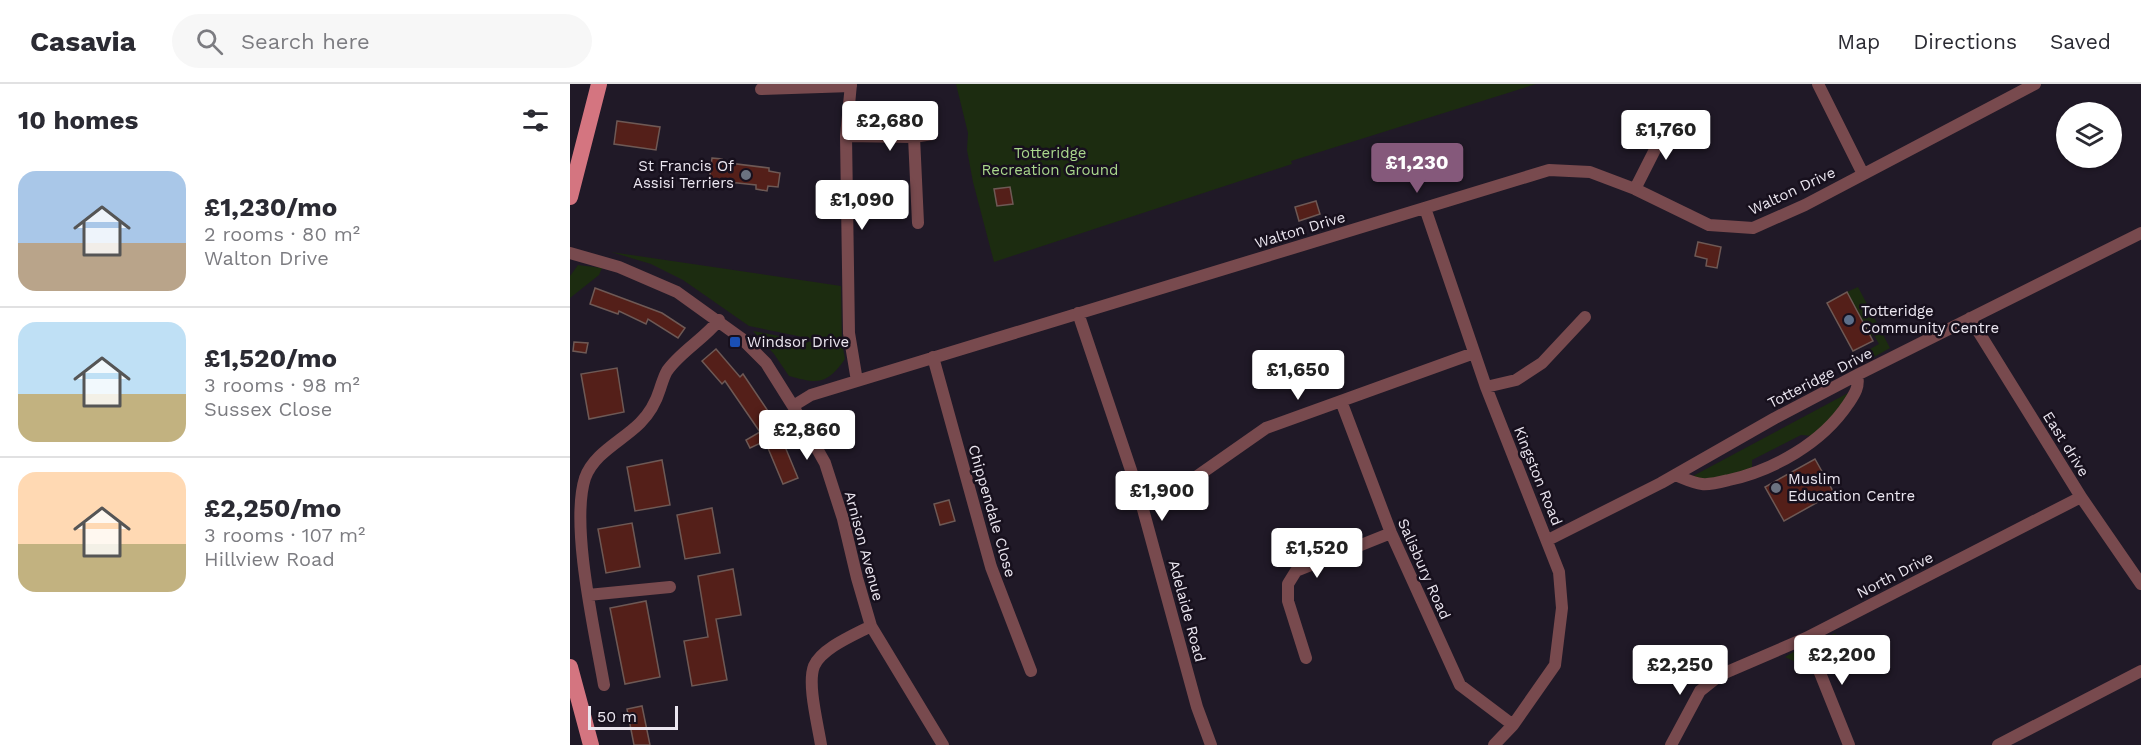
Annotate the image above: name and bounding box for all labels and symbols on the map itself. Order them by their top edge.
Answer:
pin: £2,680 [841,101,939,152]
pin: £1,760 [1617,110,1715,161]
pin: £1,230 [1368,143,1466,194]
park label: Totteridge Recreation Ground [982,144,1118,179]
place label: St Francis Of Assisi Terriers [633,157,734,192]
street label: Walton Drive [1746,163,1838,219]
marker: St Francis Of Assisi Terriers [739,168,753,182]
pin: £1,090 [813,180,911,231]
street label: Walton Drive [1253,208,1347,252]
place label: Totteridge Community Centre [1861,302,1999,337]
marker: Totteridge Community Centre [1842,313,1856,327]
place label: Windsor Drive [747,333,849,351]
marker: Windsor Drive [728,335,742,349]
street label: Totteridge Drive [1765,344,1875,412]
pin: £1,650 [1249,350,1347,401]
street label: East drive [2039,408,2093,480]
pin: £2,860 [758,410,856,461]
street label: Kingston Road [1510,424,1566,528]
street label: Chippendale Close [964,443,1020,579]
place label: Muslim Education Centre [1788,470,1915,505]
pin: £1,900 [1113,471,1211,522]
marker: Muslim Education Centre [1769,481,1783,495]
street label: Arnison Avenue [841,489,887,603]
street label: Salisbury Road [1394,516,1454,622]
pin: £1,520 [1268,528,1366,579]
street label: North Drive [1854,548,1936,602]
street label: Adelaide Road [1165,558,1209,664]
pin: £2,200 [1793,635,1891,686]
pin: £2,250 [1631,645,1729,696]
scale bar [588,703,678,730]

